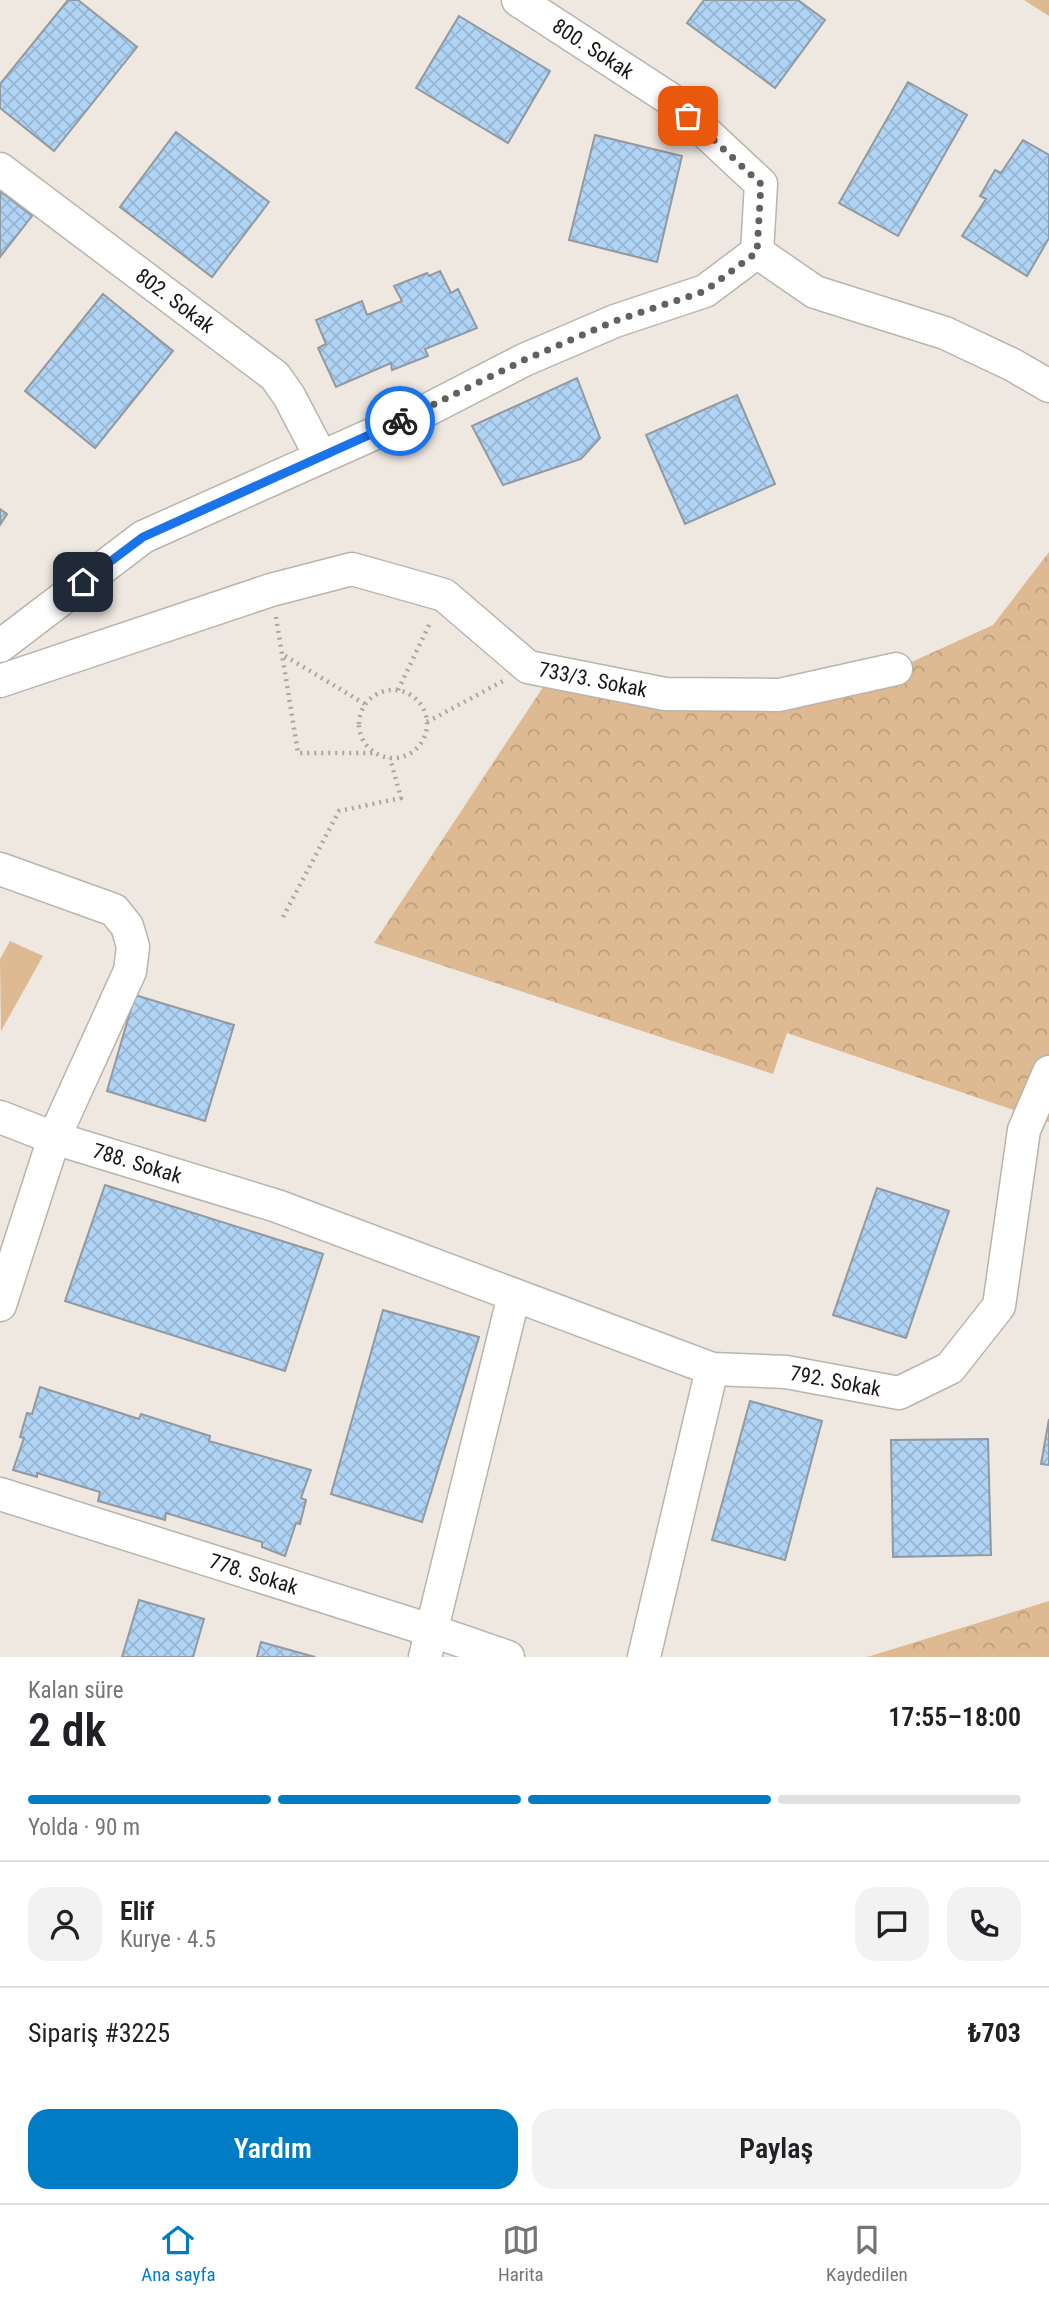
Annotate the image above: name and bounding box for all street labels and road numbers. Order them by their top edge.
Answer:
street label: 800. Sokak [548,14,639,84]
street label: 802. Sokak [131,263,219,338]
street label: 733/3. Sokak [537,657,650,702]
street label: 788. Sokak [90,1139,185,1188]
street label: 792. Sokak [788,1361,883,1401]
street label: 778. Sokak [206,1549,302,1600]

